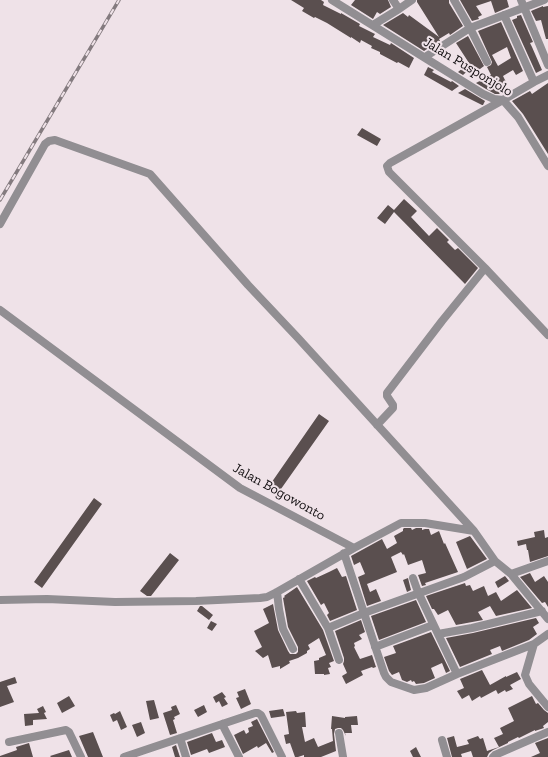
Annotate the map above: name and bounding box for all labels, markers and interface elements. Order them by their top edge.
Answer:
street label: Jalan Pusponjolo [420,34,516,100]
street label: Jalan Bogowonto [230,460,328,524]

